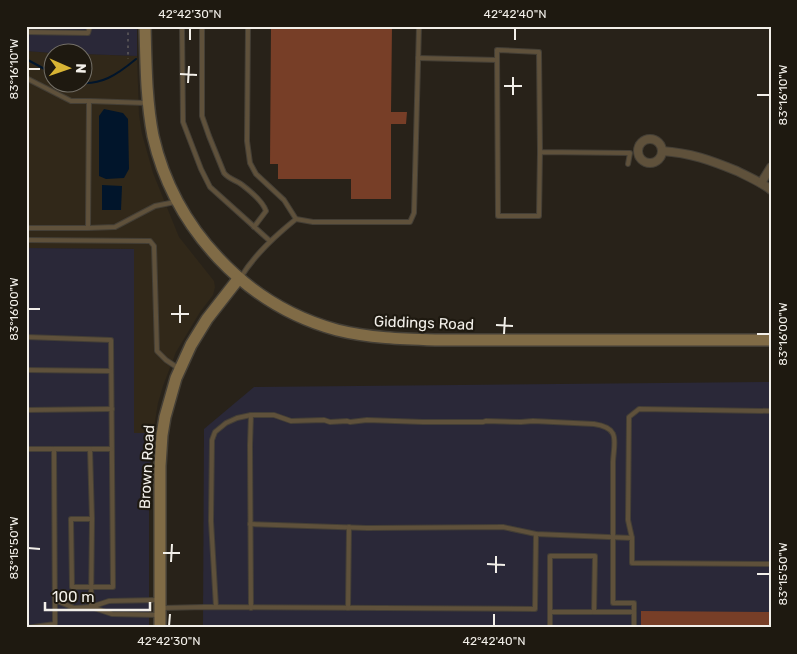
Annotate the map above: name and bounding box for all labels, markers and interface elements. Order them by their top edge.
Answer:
text: 42°42'30"N [158,7,222,21]
text: 42°42'40"N [483,7,547,21]
text: 83°16'10"W [7,38,21,99]
north arrow [42,42,92,92]
text: N [72,63,89,74]
text: 83°16'10"W [776,64,790,125]
text: 83°16'00"W [7,277,21,341]
text: 83°16'00"W [776,302,790,366]
street label: Giddings Road [374,312,474,334]
street label: Brown Road [136,424,158,510]
text: 83°15'50"W [7,516,21,580]
text: 83°15'50"W [776,542,790,606]
scale bar [45,579,150,611]
text: 100 m [52,588,94,606]
text: 42°42'30"N [137,634,201,648]
text: 42°42'40"N [462,634,526,648]

